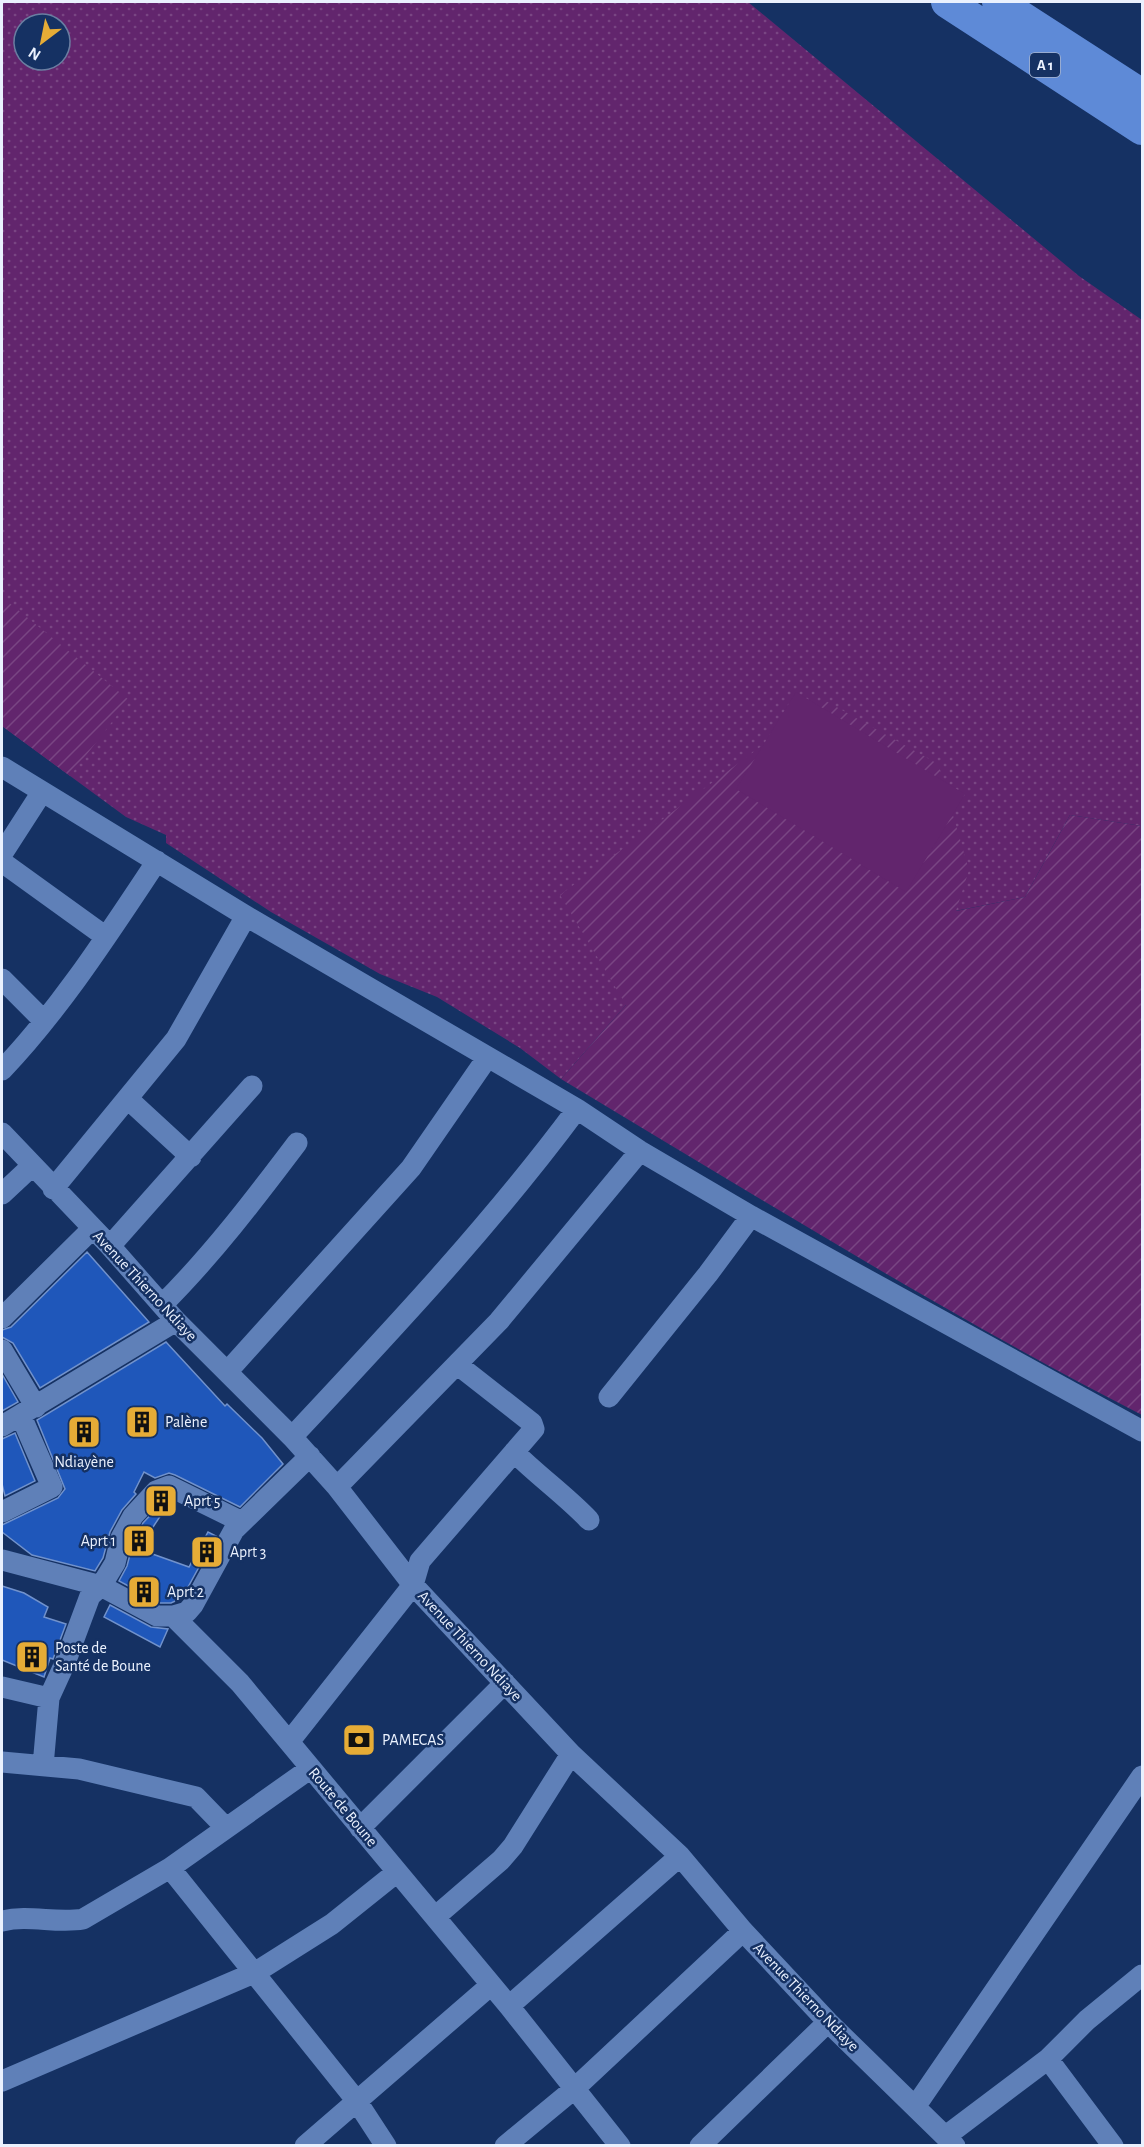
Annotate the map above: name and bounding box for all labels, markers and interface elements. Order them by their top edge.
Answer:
north arrow [12,12,72,72]
text: N [26,44,44,64]
road number: A 1 [1030,53,1060,77]
street label: Avenue Thierno Ndiaye [89,1228,200,1345]
building icon: Palène [124,1404,160,1440]
building icon: Ndiayène [66,1414,102,1450]
place label: Palène [165,1414,207,1430]
place label: Ndiayène [54,1454,114,1471]
building icon: Aprt 5 [143,1483,179,1519]
place label: Aprt 5 [184,1493,221,1509]
building icon: Aprt 1 [121,1523,157,1559]
place label: Aprt 1 [81,1533,116,1549]
building icon: Aprt 3 [189,1534,225,1570]
place label: Aprt 3 [230,1544,266,1560]
building icon: Aprt 2 [126,1574,162,1610]
place label: Aprt 2 [167,1584,204,1600]
street label: Avenue Thierno Ndiaye [414,1588,525,1705]
building icon: Poste de Santé de Boune [14,1639,50,1675]
place label: Poste de Santé de Boune [55,1640,151,1674]
bank icon: PAMECAS [341,1722,377,1758]
place label: PAMECAS [382,1732,444,1748]
street label: Route de Boune [306,1765,380,1849]
street label: Avenue Thierno Ndiaye [749,1940,862,2055]

